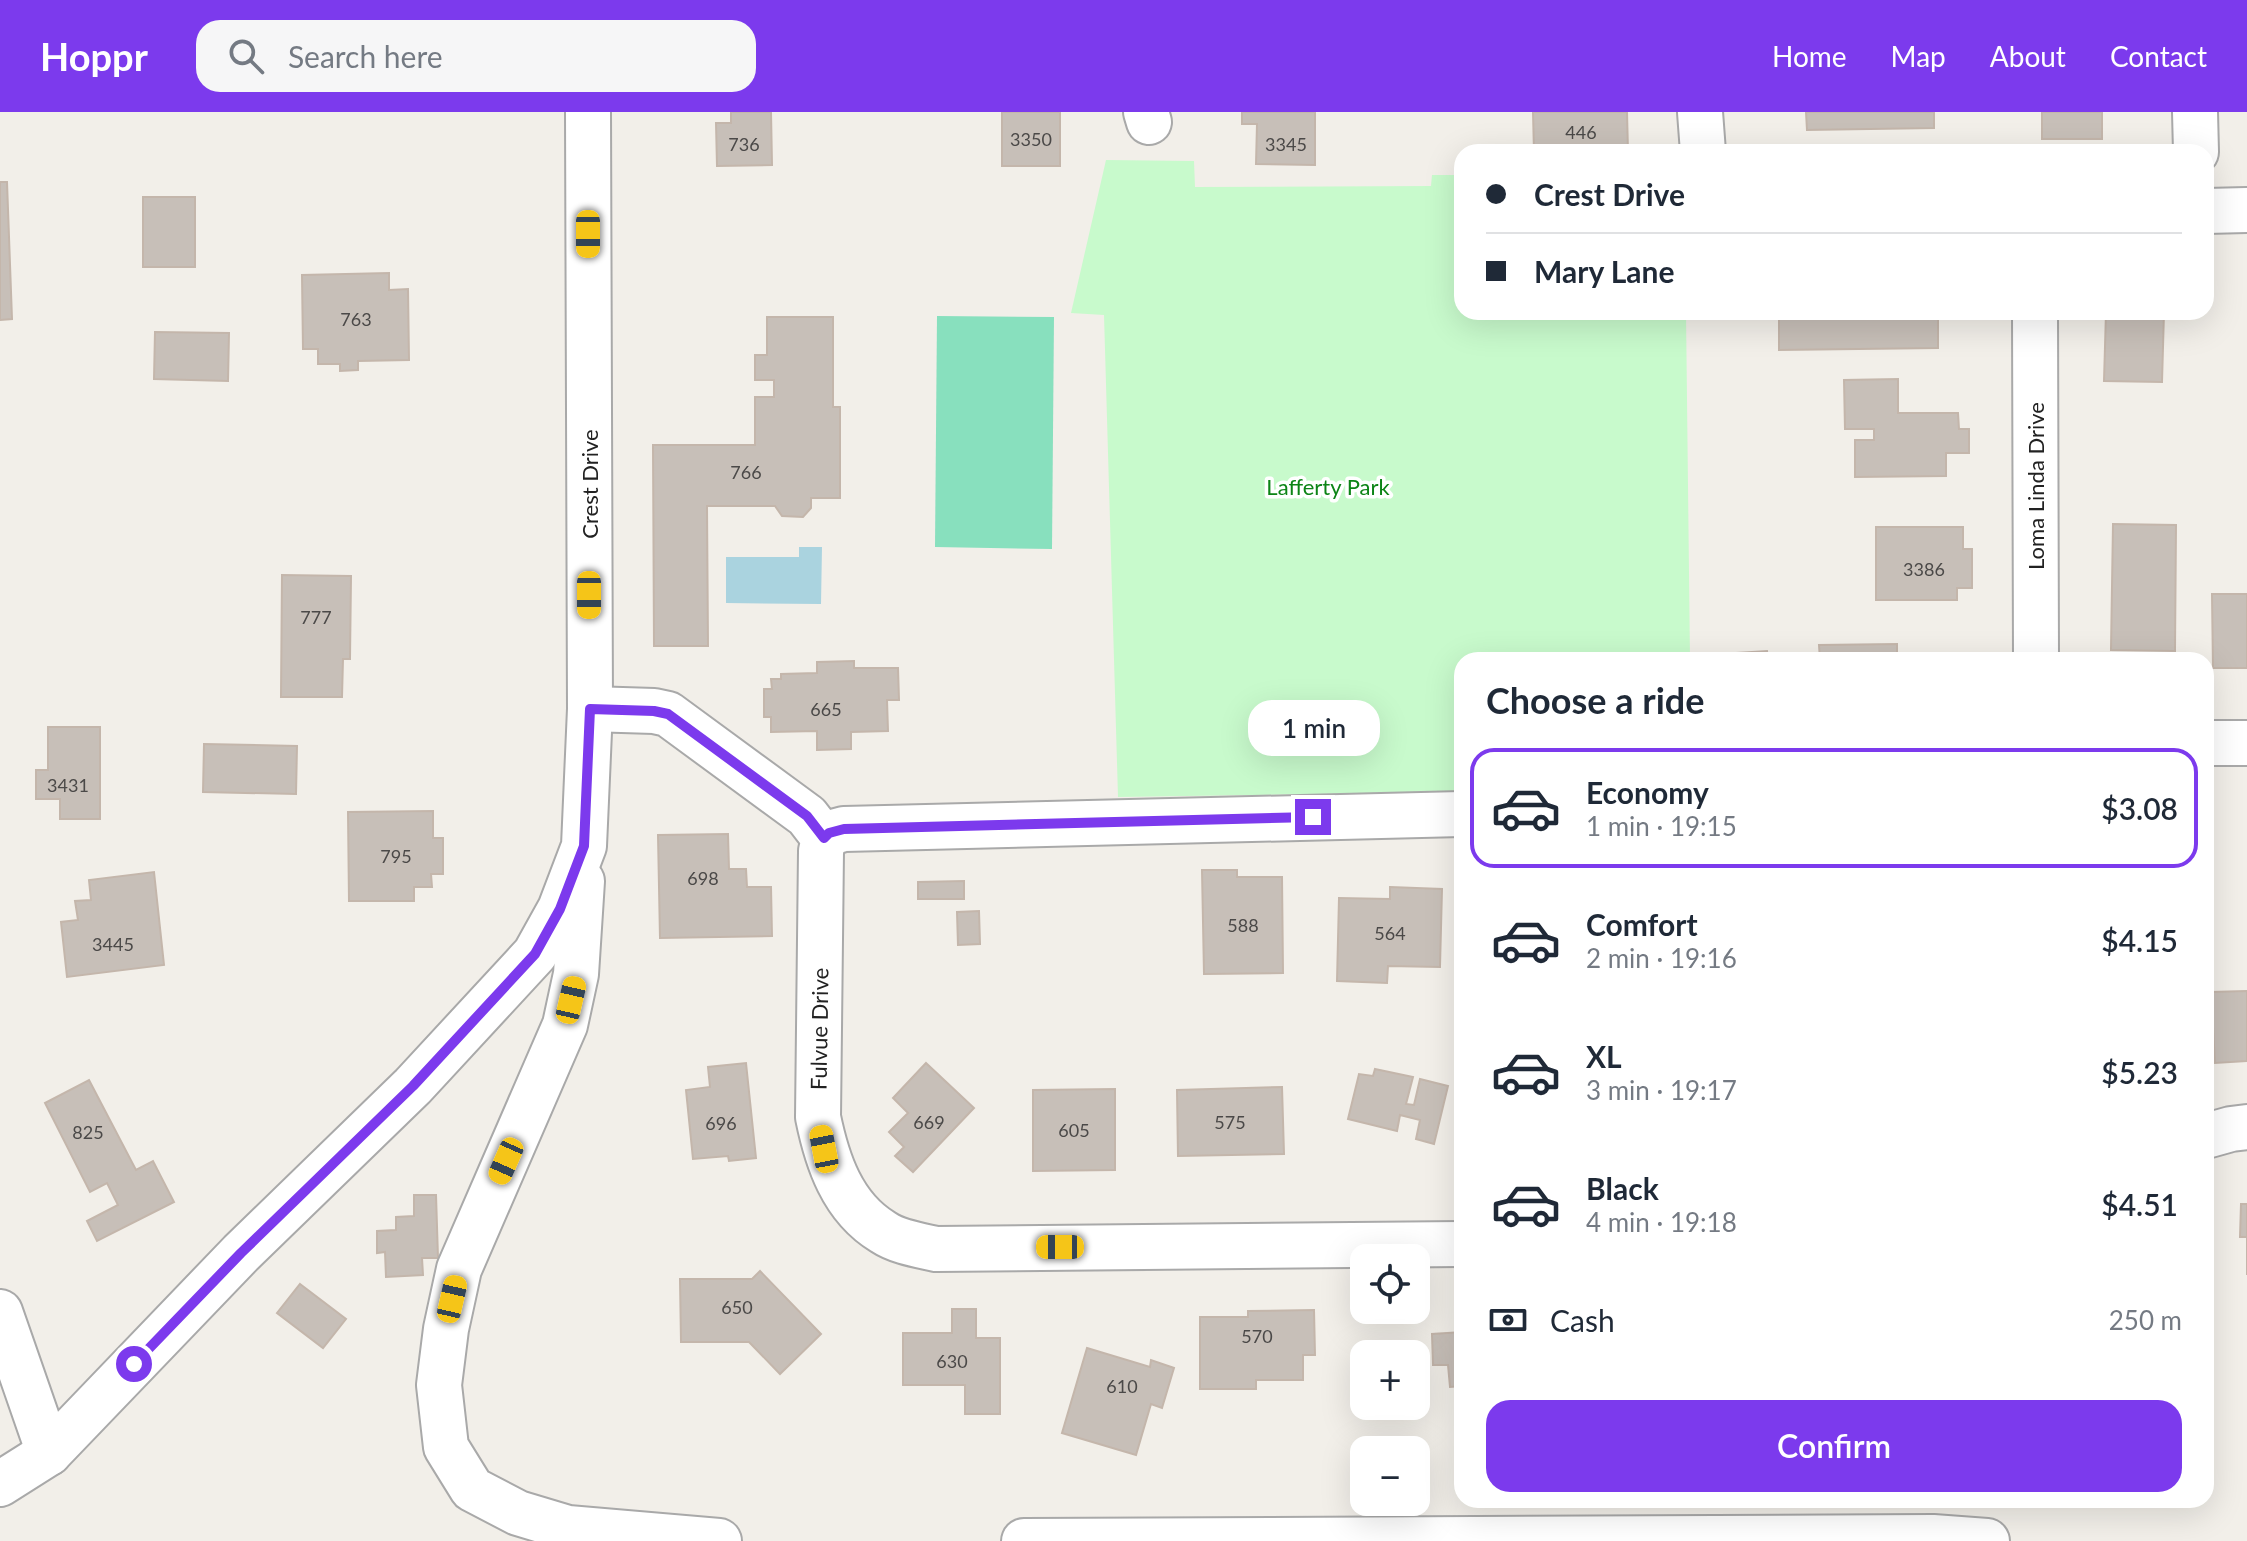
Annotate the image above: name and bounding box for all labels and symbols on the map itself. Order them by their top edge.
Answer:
house number: 446 [1565,121,1597,143]
house number: 3350 [1010,128,1052,150]
house number: 736 [728,133,760,155]
house number: 3345 [1265,133,1307,155]
car [576,210,600,258]
house number: 763 [340,308,372,330]
street label: Loma Linda Drive [2022,402,2049,570]
street label: Crest Drive [576,429,603,539]
house number: 766 [730,461,762,483]
park label: Lafferty Park [1266,473,1390,500]
house number: 3386 [1903,558,1945,580]
car [577,571,601,619]
house number: 777 [300,606,332,628]
house number: 665 [810,698,842,720]
callout: 1 min [1247,701,1379,757]
house number: 3431 [47,774,89,796]
route end [1295,799,1331,835]
house number: 795 [380,845,412,867]
house number: 698 [687,867,719,889]
house number: 588 [1227,914,1259,936]
house number: 564 [1374,922,1406,944]
house number: 3445 [92,933,134,955]
street label: Fulvue Drive [804,968,834,1090]
car [554,974,588,1026]
house number: 669 [913,1111,945,1133]
house number: 575 [1214,1111,1246,1133]
house number: 696 [705,1112,737,1134]
house number: 605 [1058,1119,1090,1141]
house number: 825 [72,1121,104,1143]
car [808,1123,840,1175]
car [485,1134,527,1188]
car [1036,1235,1084,1259]
car [435,1273,469,1325]
house number: 650 [721,1296,753,1318]
house number: 570 [1241,1325,1273,1347]
route start [116,1346,152,1382]
house number: 630 [936,1350,968,1372]
house number: 610 [1106,1375,1138,1397]

